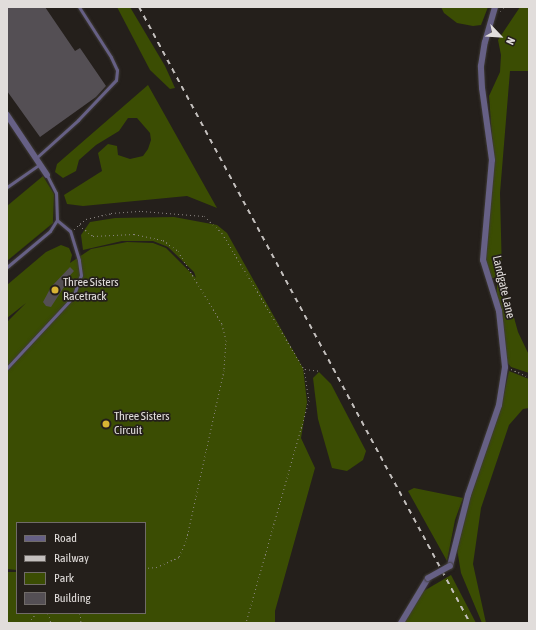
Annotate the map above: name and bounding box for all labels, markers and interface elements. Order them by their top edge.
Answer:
north arrow [480,16,520,56]
text: N [504,36,518,47]
street label: Landgate Lane [489,254,517,320]
place label: Three Sisters Racetrack [63,276,118,304]
marker: Three Sisters Racetrack [50,285,60,295]
place label: Three Sisters Circuit [114,410,169,438]
marker: Three Sisters Circuit [101,419,111,429]
legend [16,522,146,614]
text: Road [54,531,77,545]
text: Railway [54,551,89,565]
text: Park [54,571,74,585]
text: Building [54,591,91,605]

